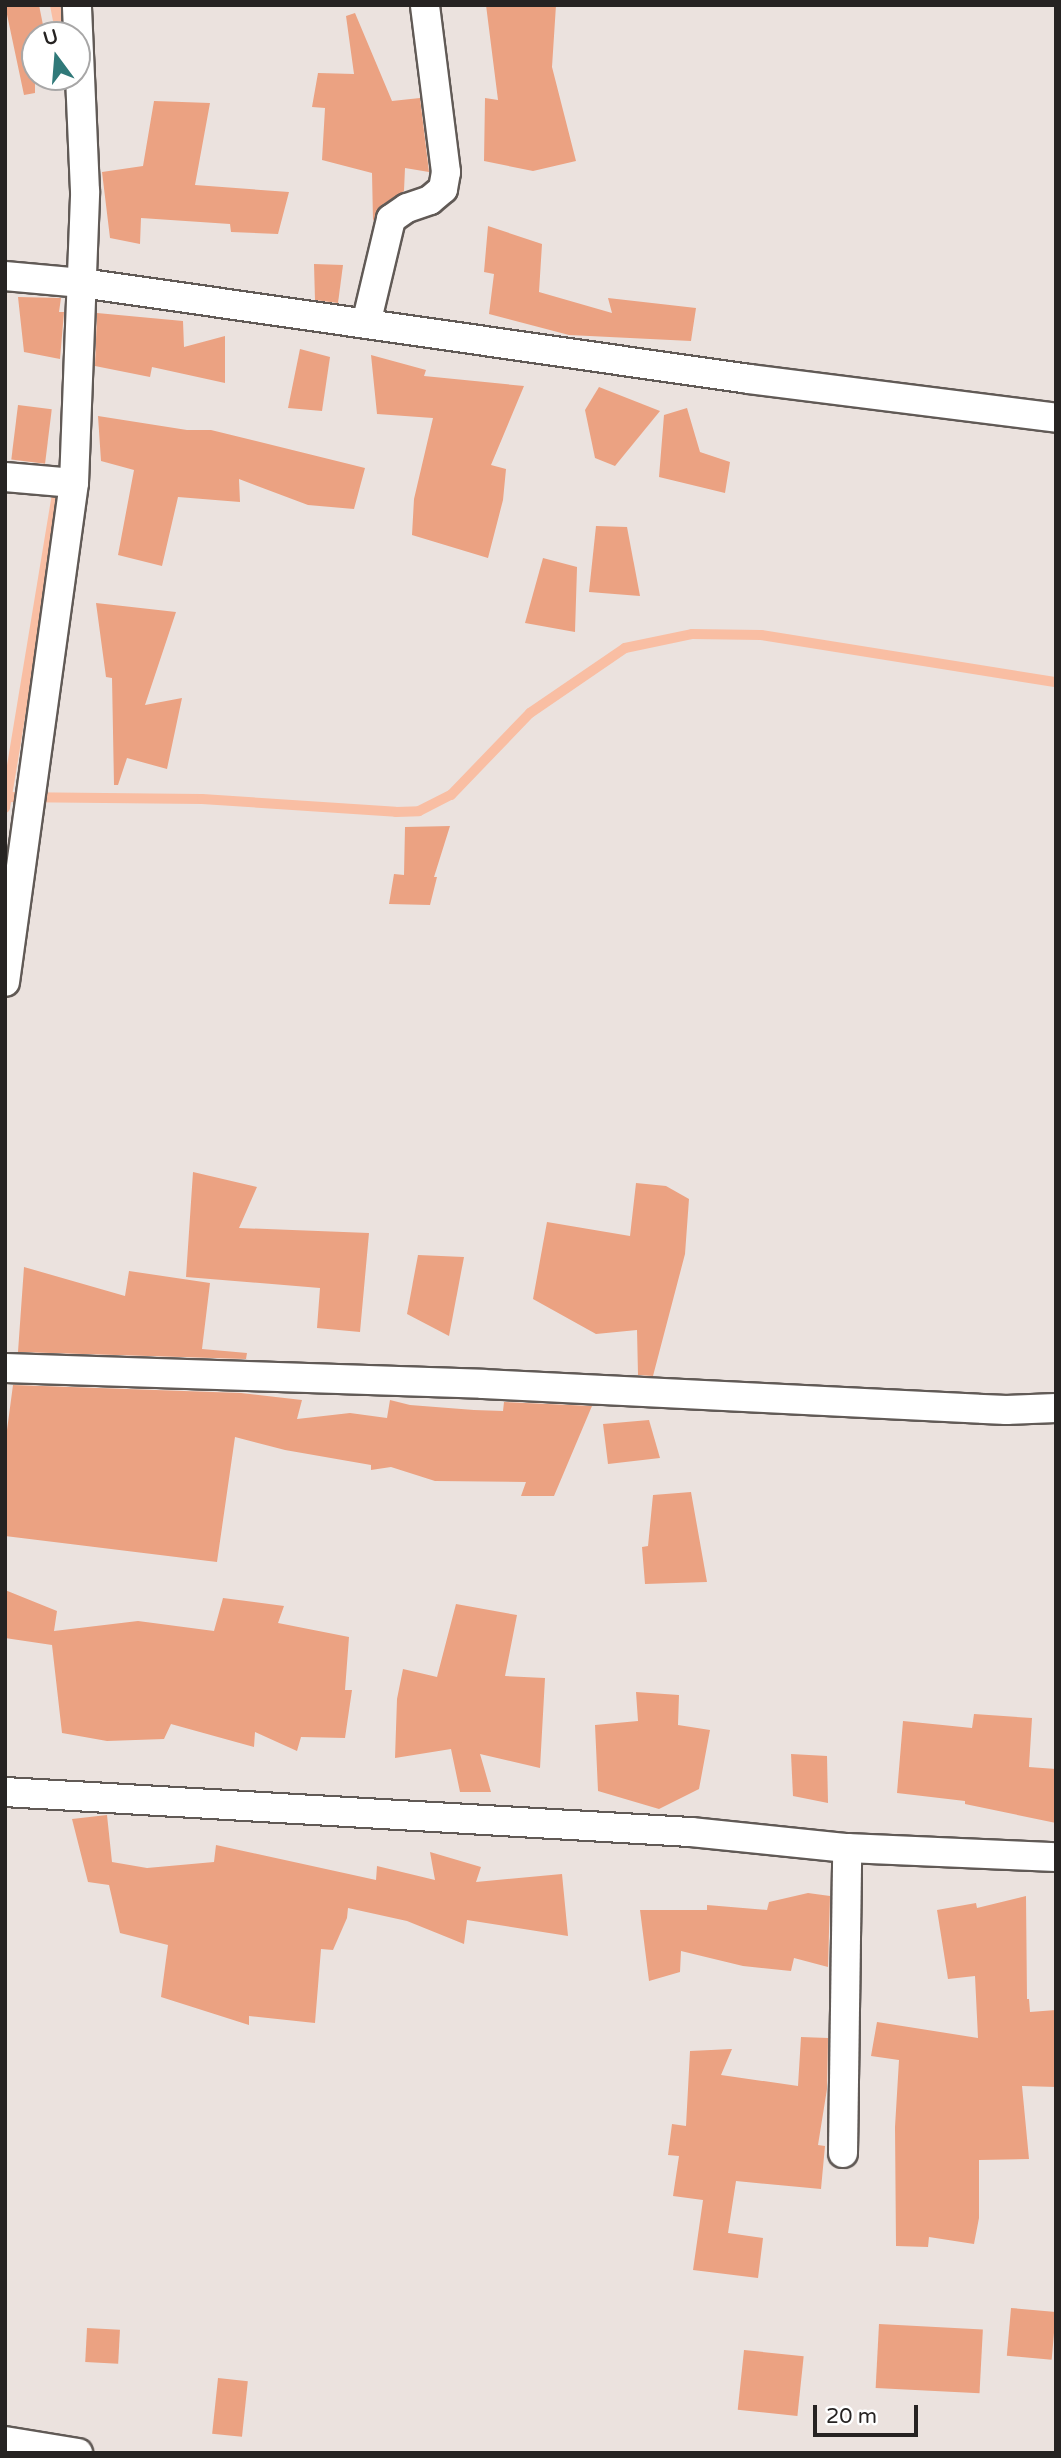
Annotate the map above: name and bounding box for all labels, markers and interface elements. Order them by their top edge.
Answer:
north arrow [21,21,91,91]
text: U [41,25,61,50]
scale bar [816,2392,921,2436]
text: 20 m [826,2404,877,2429]

